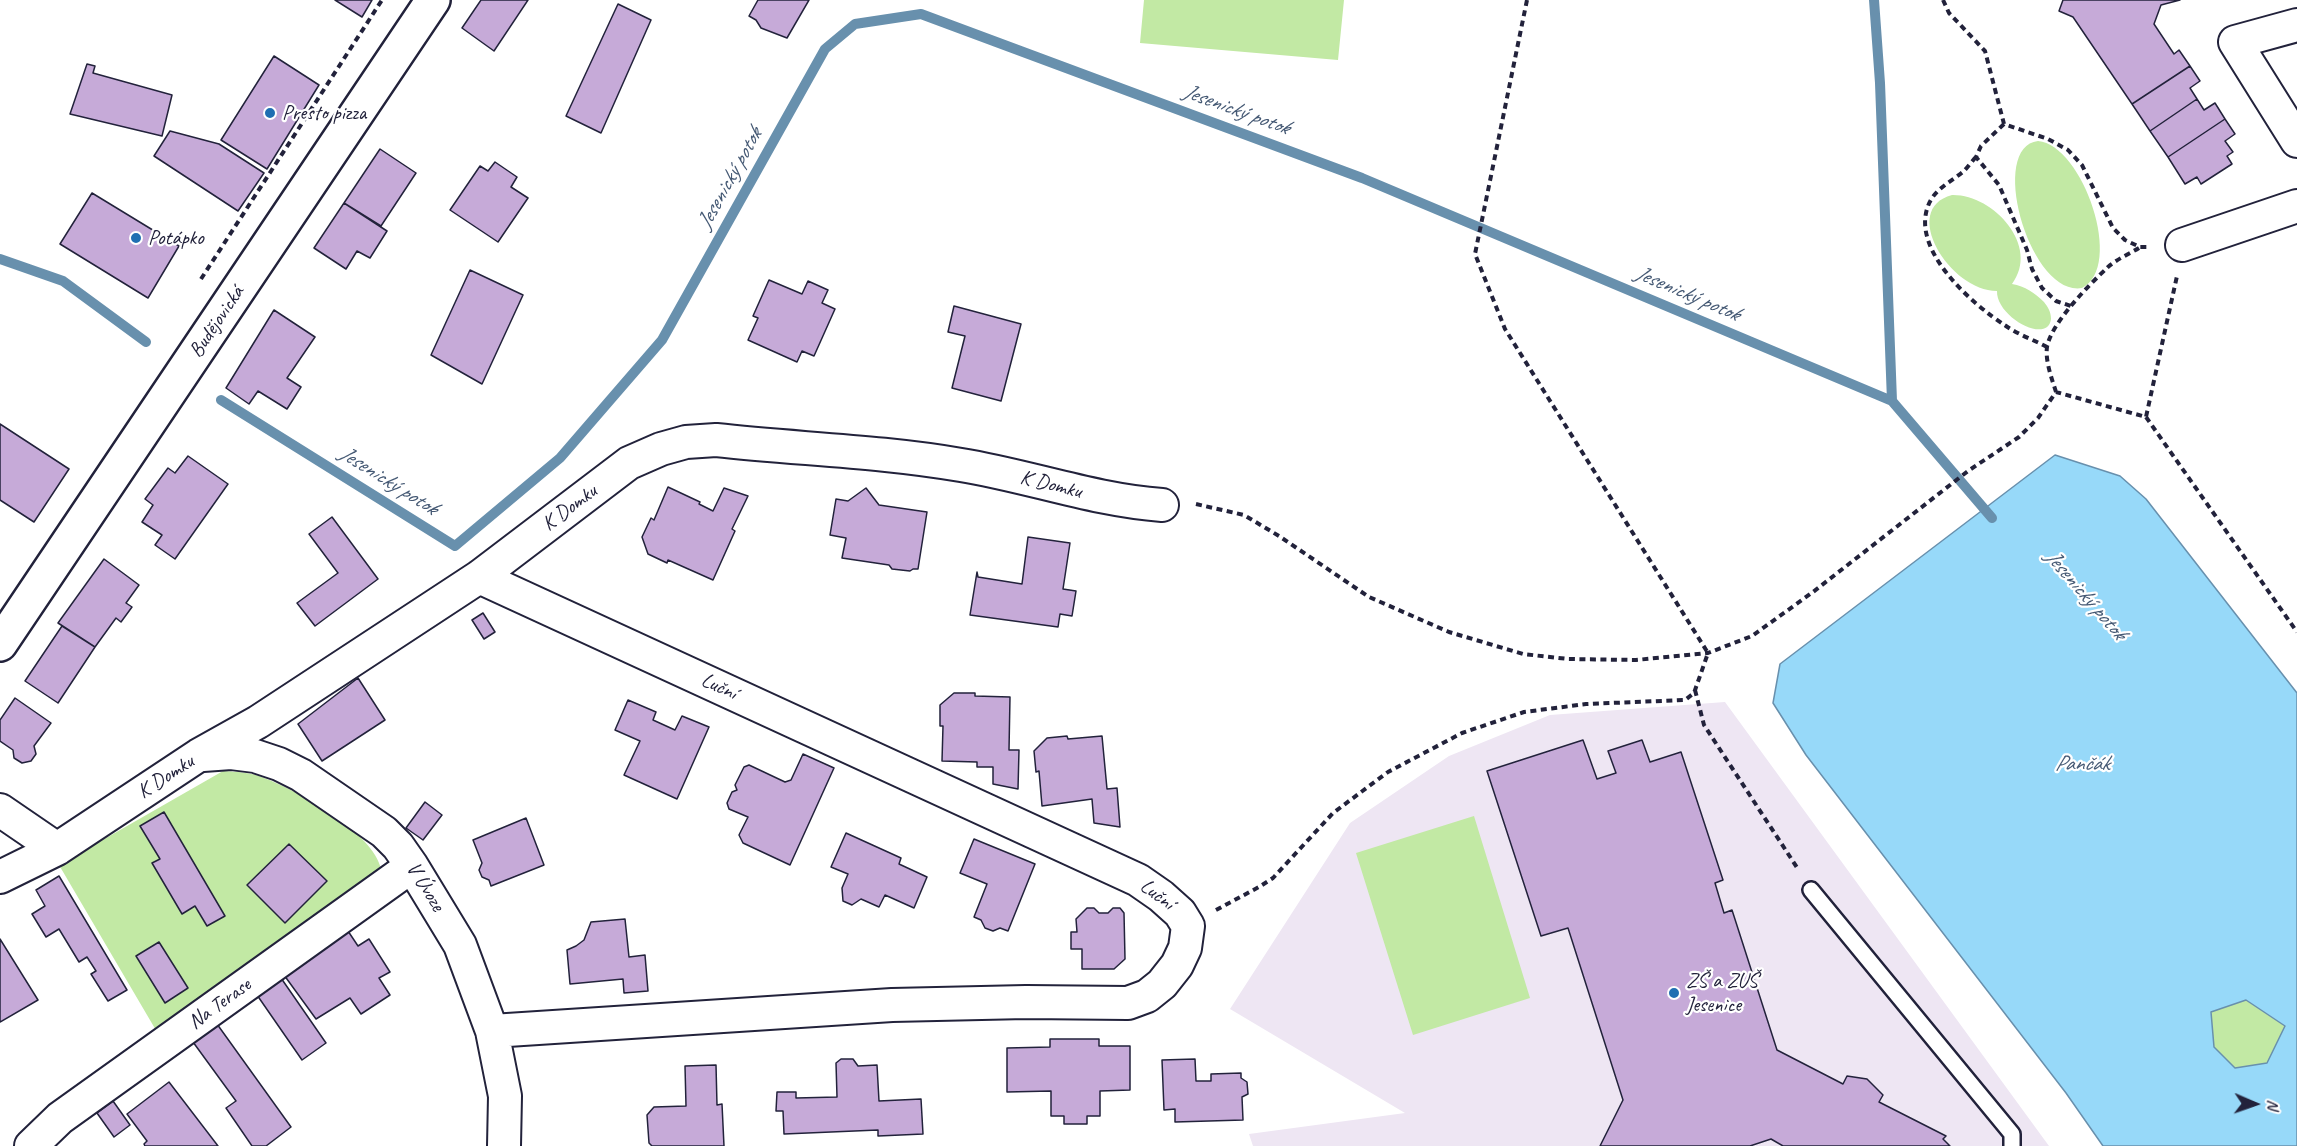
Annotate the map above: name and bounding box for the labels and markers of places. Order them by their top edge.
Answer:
place label: Presto pizza [282,100,366,126]
marker: Presto pizza [263,106,277,120]
place label: Potápko [148,225,204,251]
marker: Potápko [129,231,143,245]
place label: ZŠ a ZUŠ Jesenice [1686,968,1758,1018]
marker: ZŠ a ZUŠ Jesenice [1667,986,1681,1000]

